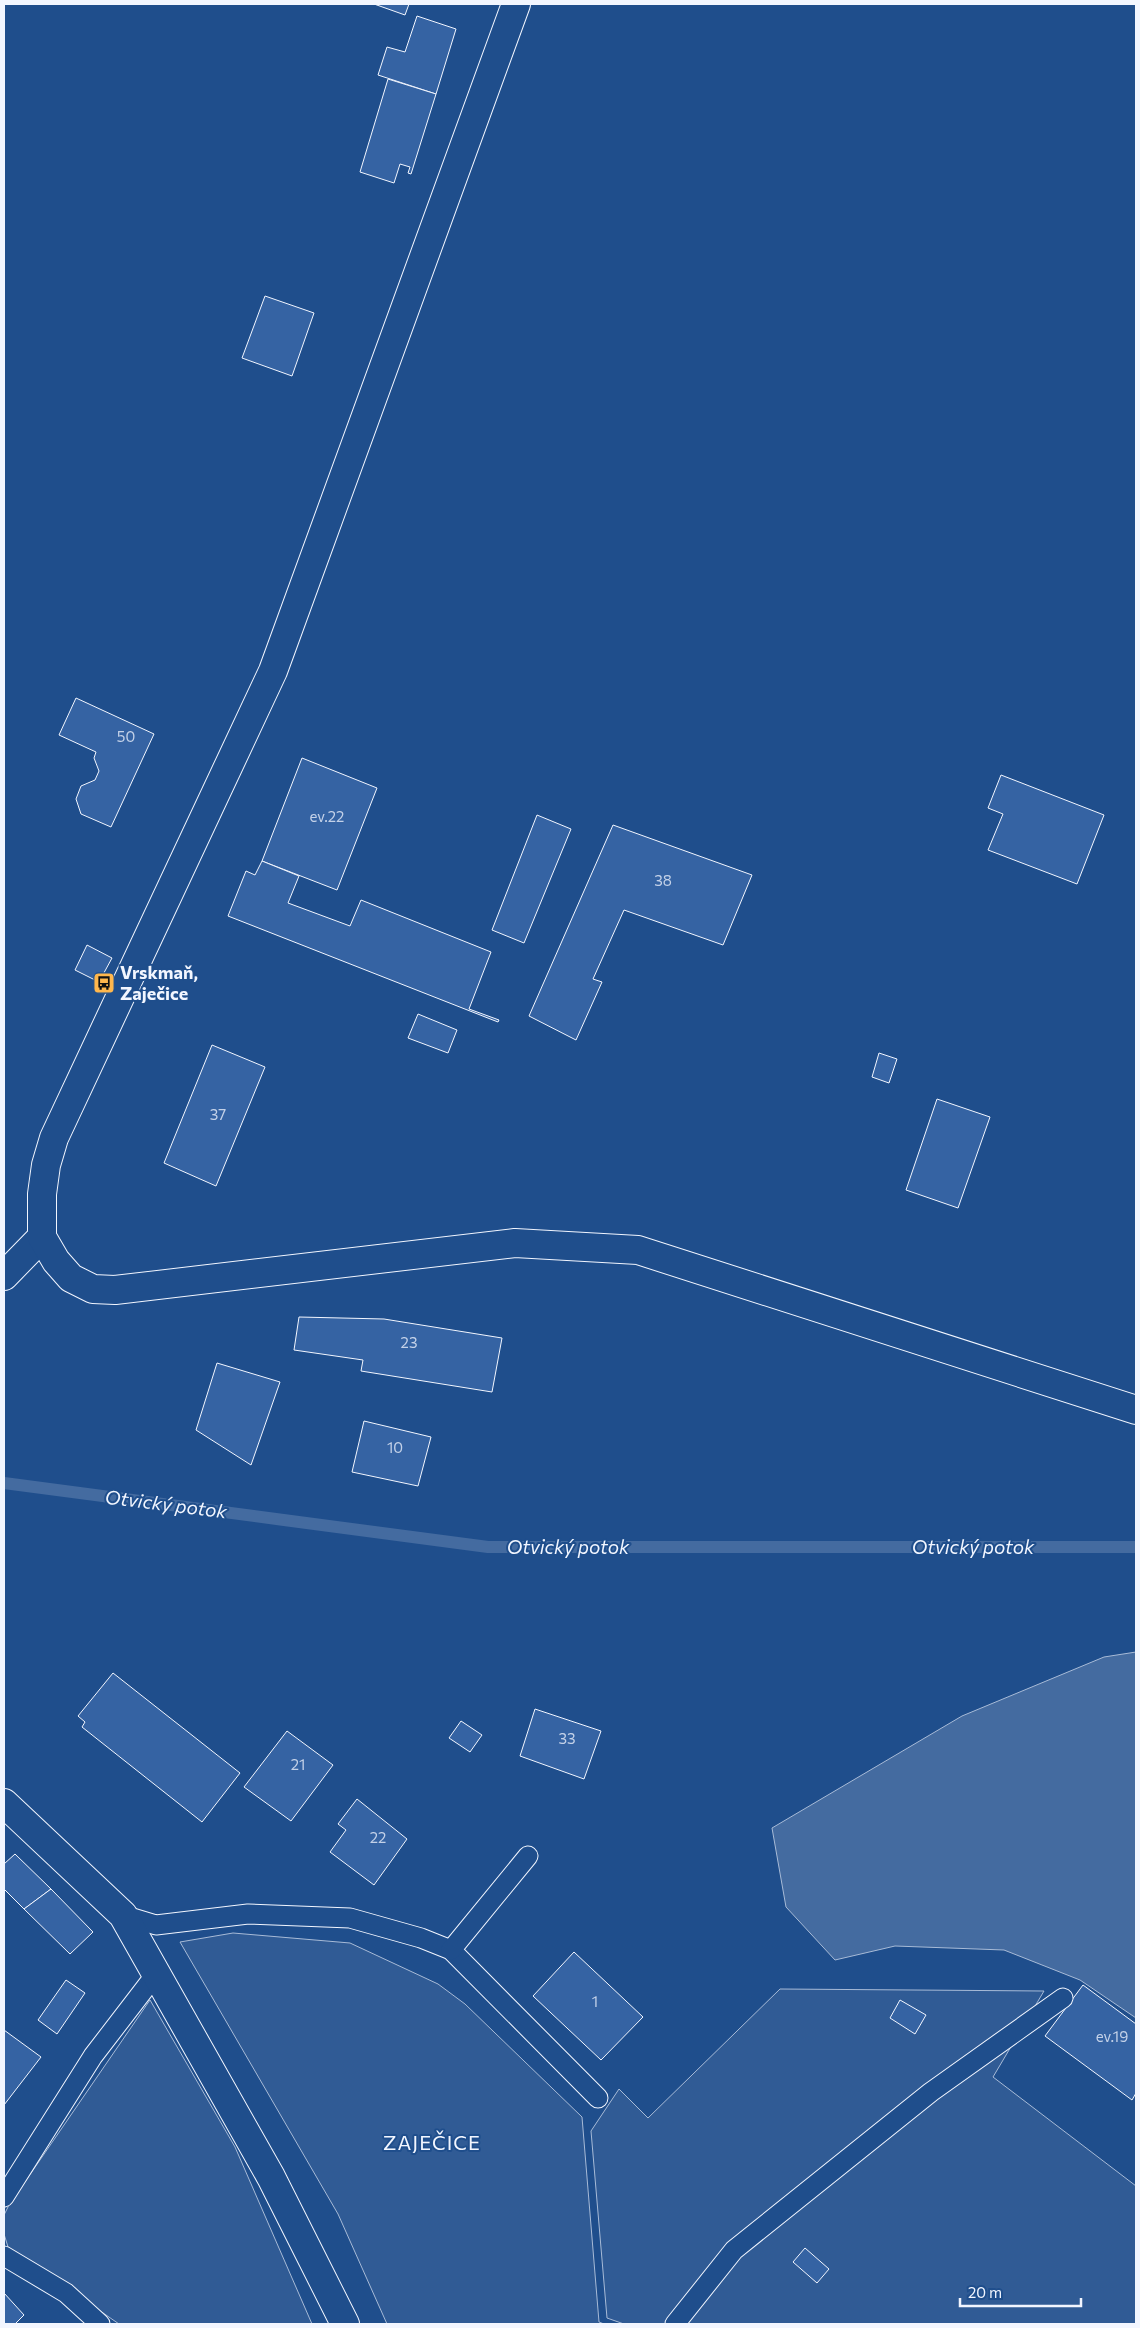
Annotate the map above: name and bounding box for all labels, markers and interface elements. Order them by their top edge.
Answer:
house number: 50 [117,727,135,745]
house number: ev.22 [310,807,344,825]
house number: 38 [654,871,672,889]
place label: Vrskmaň, Zaječice [120,961,198,1004]
bus stop icon: Vrskmaň, Zaječice [92,971,116,995]
house number: 37 [210,1105,226,1123]
house number: 23 [401,1333,417,1351]
house number: 10 [387,1438,403,1456]
water label: Otvický potok [104,1485,229,1522]
water label: Otvický potok [507,1535,630,1558]
water label: Otvický potok [912,1535,1035,1558]
house number: 33 [558,1729,576,1747]
house number: 21 [291,1755,305,1773]
house number: 22 [370,1828,386,1846]
house number: 1 [592,1992,598,2010]
house number: ev.19 [1096,2027,1128,2045]
district label: ZAJEČICE [383,2130,481,2154]
scale bar [960,2276,1081,2308]
text: 20 m [968,2283,1002,2301]

